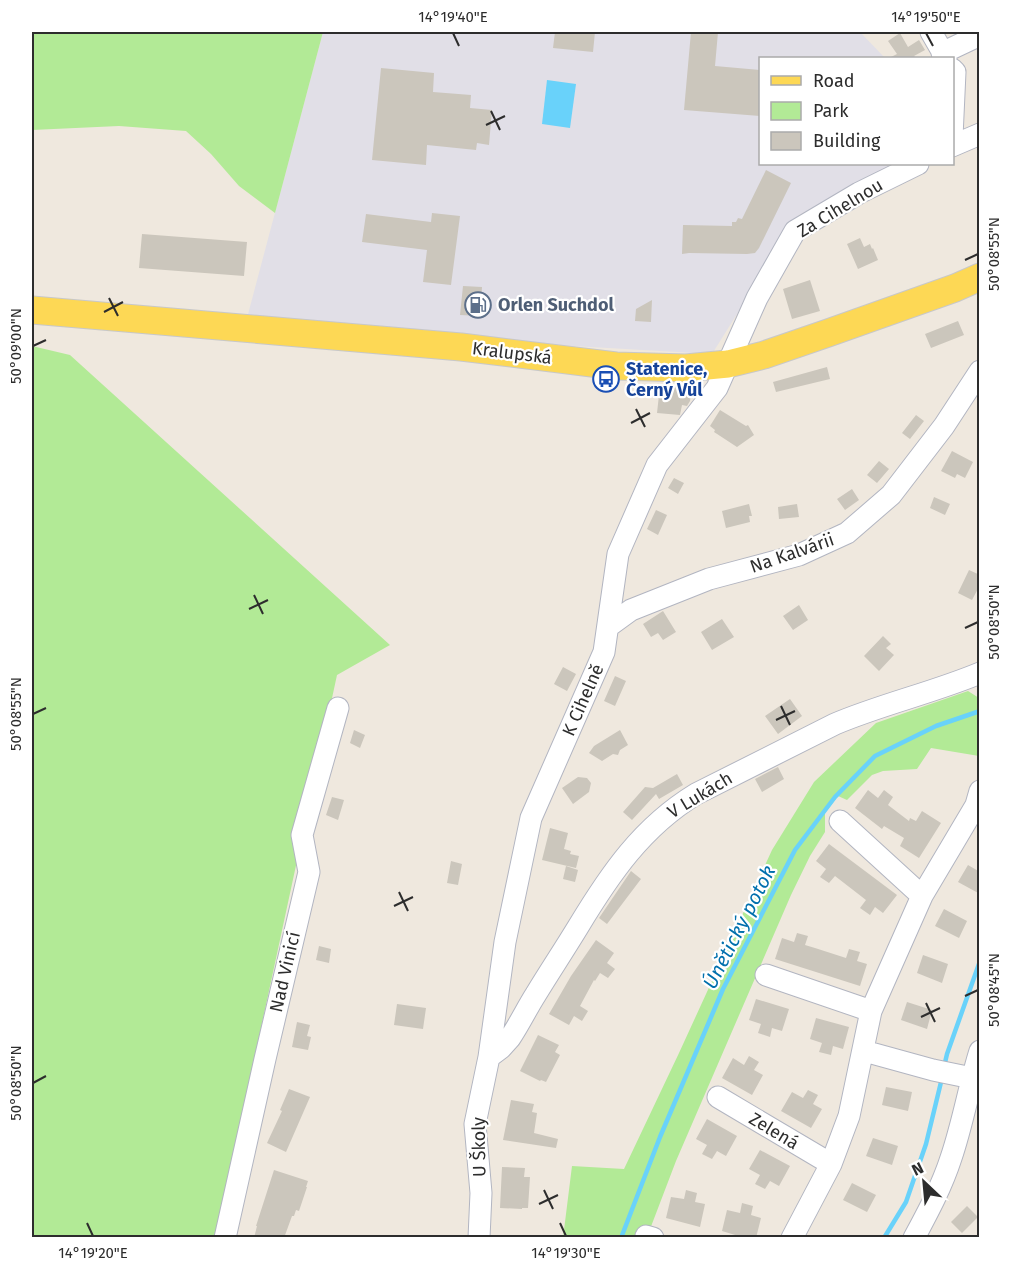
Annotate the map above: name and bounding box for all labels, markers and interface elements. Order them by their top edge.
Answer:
text: 14°19'40"E [418,8,488,26]
text: 14°19'50"E [891,8,961,26]
legend [759,57,954,165]
text: Road [813,70,855,92]
text: Park [813,100,849,122]
text: Building [813,130,881,152]
street label: Za Cihelnou [793,174,887,242]
text: 50°08'55"N [985,217,1003,291]
fuel station icon: Orlen Suchdol [463,290,493,320]
place label: Orlen Suchdol [498,294,614,316]
text: 50°09'00"N [7,308,25,384]
street label: Kralupská [471,337,553,369]
place label: Statenice, Černý Vůl [626,358,707,401]
bus stop icon: Statenice, Černý Vůl [591,364,621,394]
street label: Na Kalvárii [747,528,837,578]
text: 50°08'50"N [985,584,1003,660]
street label: K Cihelně [557,661,609,739]
text: 50°08'55"N [7,677,25,751]
street label: V Lukách [664,767,736,823]
water label: Únětický potok [698,861,780,993]
street label: Nad Vinicí [265,930,305,1014]
text: 50°08'45"N [985,953,1003,1027]
text: 50°08'50"N [7,1045,25,1121]
street label: Zelená [745,1108,803,1154]
street label: U Školy [467,1117,491,1177]
north arrow [894,1152,954,1212]
text: N [909,1158,927,1180]
text: 14°19'20"E [58,1244,128,1262]
text: 14°19'30"E [531,1244,601,1262]

